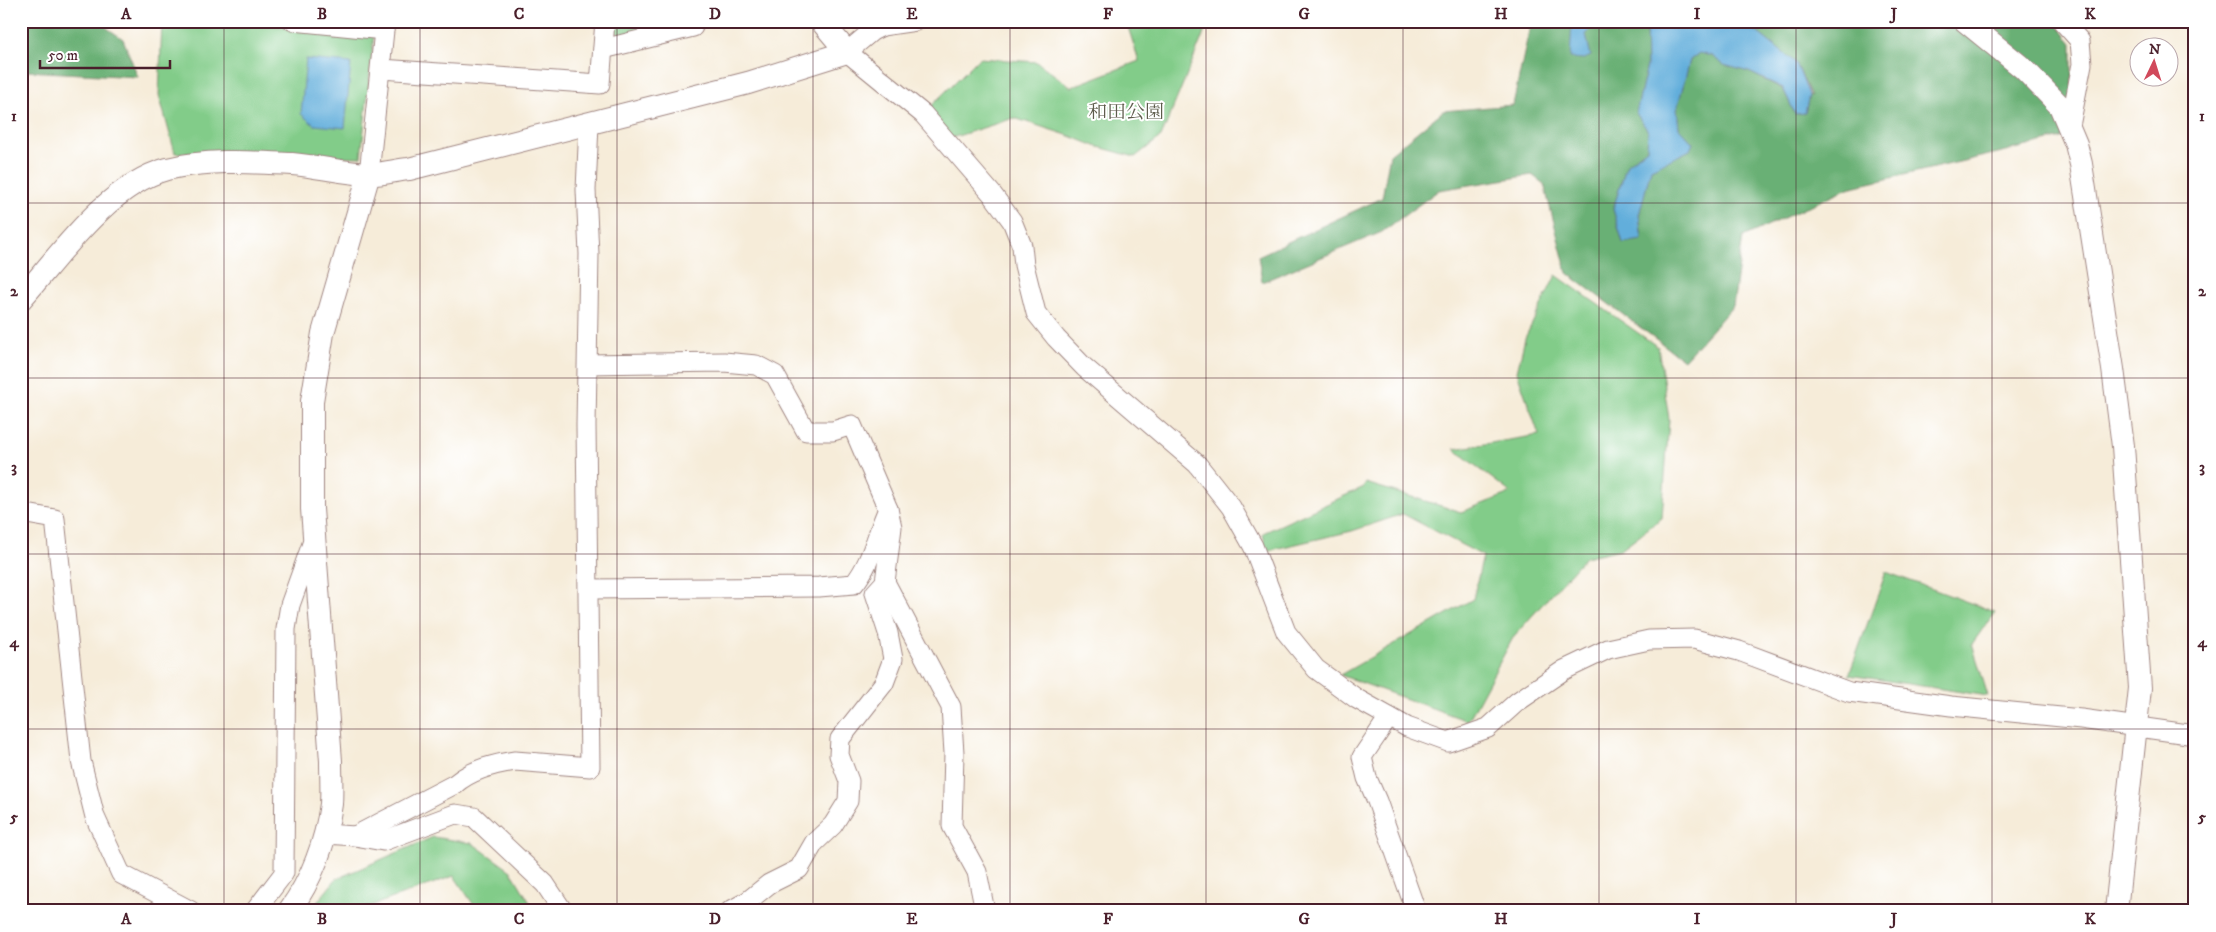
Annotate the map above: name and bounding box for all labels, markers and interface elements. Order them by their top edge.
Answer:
text: A [120,4,132,24]
text: B [317,4,327,24]
text: C [514,4,524,24]
text: D [709,4,721,24]
text: E [906,4,918,24]
text: F [1103,4,1113,24]
text: G [1298,4,1310,24]
text: H [1494,4,1508,24]
text: I [1694,4,1701,24]
text: J [1889,4,1898,24]
text: K [2084,4,2096,24]
scale bar [40,38,170,70]
north arrow [2128,38,2178,88]
text: N [2148,41,2162,59]
text: 50 m [48,46,78,65]
park label: 和田公園 [1088,101,1164,124]
text: 1 [11,106,17,126]
text: 1 [2199,106,2205,126]
text: 2 [10,281,19,301]
text: 2 [2198,281,2207,301]
text: 3 [11,457,17,477]
text: 3 [2199,457,2205,477]
text: 4 [8,632,19,652]
text: 4 [2196,632,2207,652]
text: 5 [9,807,18,827]
text: 5 [2197,807,2206,827]
text: A [120,909,132,929]
text: B [317,909,327,929]
text: C [514,909,524,929]
text: D [709,909,721,929]
text: E [906,909,918,929]
text: F [1103,909,1113,929]
text: G [1298,909,1310,929]
text: H [1494,909,1508,929]
text: I [1694,909,1701,929]
text: J [1889,909,1898,929]
text: K [2084,909,2096,929]

